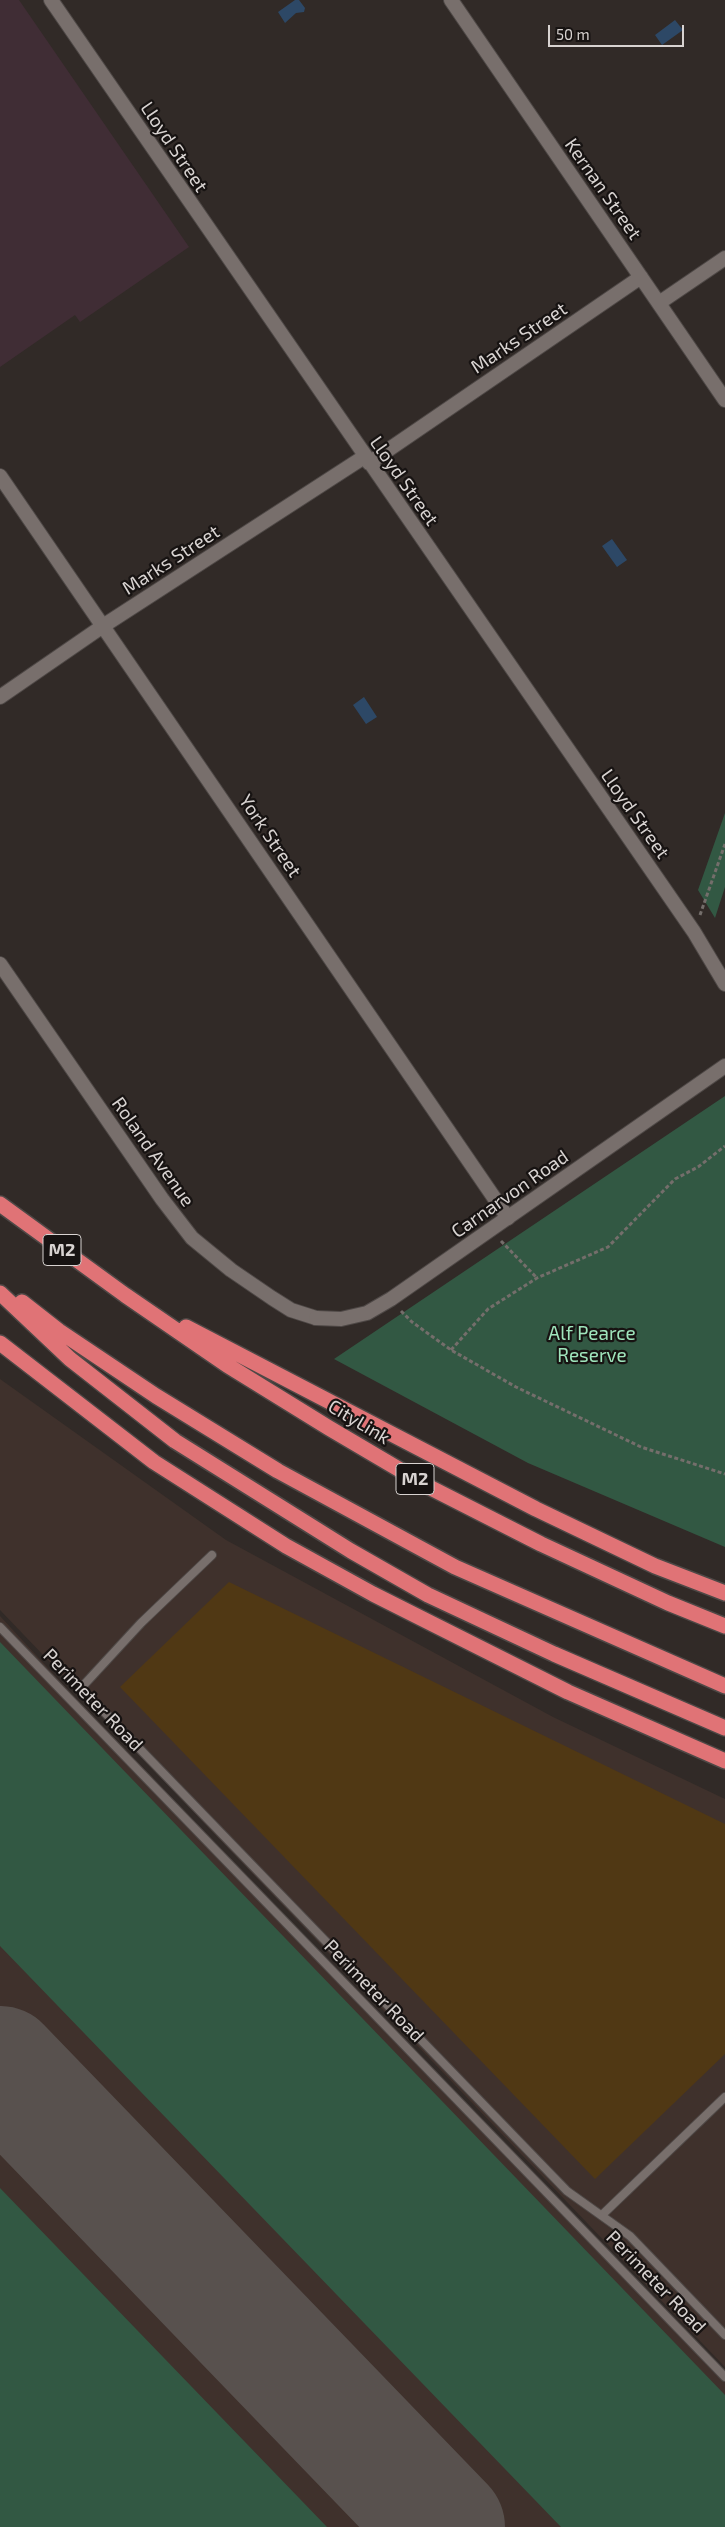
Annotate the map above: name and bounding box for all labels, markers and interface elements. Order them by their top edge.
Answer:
scale bar [550,15,686,47]
text: 50 m [556,25,590,43]
street label: Lloyd Street [135,98,213,196]
street label: Kernan Street [560,134,646,244]
street label: Marks Street [467,297,571,379]
street label: Lloyd Street [365,432,443,530]
street label: Marks Street [118,520,224,600]
street label: Lloyd Street [596,765,674,863]
street label: York Street [234,790,306,882]
street label: Roland Avenue [107,1093,199,1211]
street label: Carnarvon Road [447,1145,573,1243]
road number: M2 [43,1234,81,1266]
park label: Alf Pearce Reserve [548,1323,636,1367]
street label: CityLink [324,1395,394,1449]
road number: M2 [396,1464,434,1495]
street label: Perimeter Road [38,1644,148,1756]
street label: Perimeter Road [319,1935,429,2047]
street label: Perimeter Road [601,2226,711,2338]

